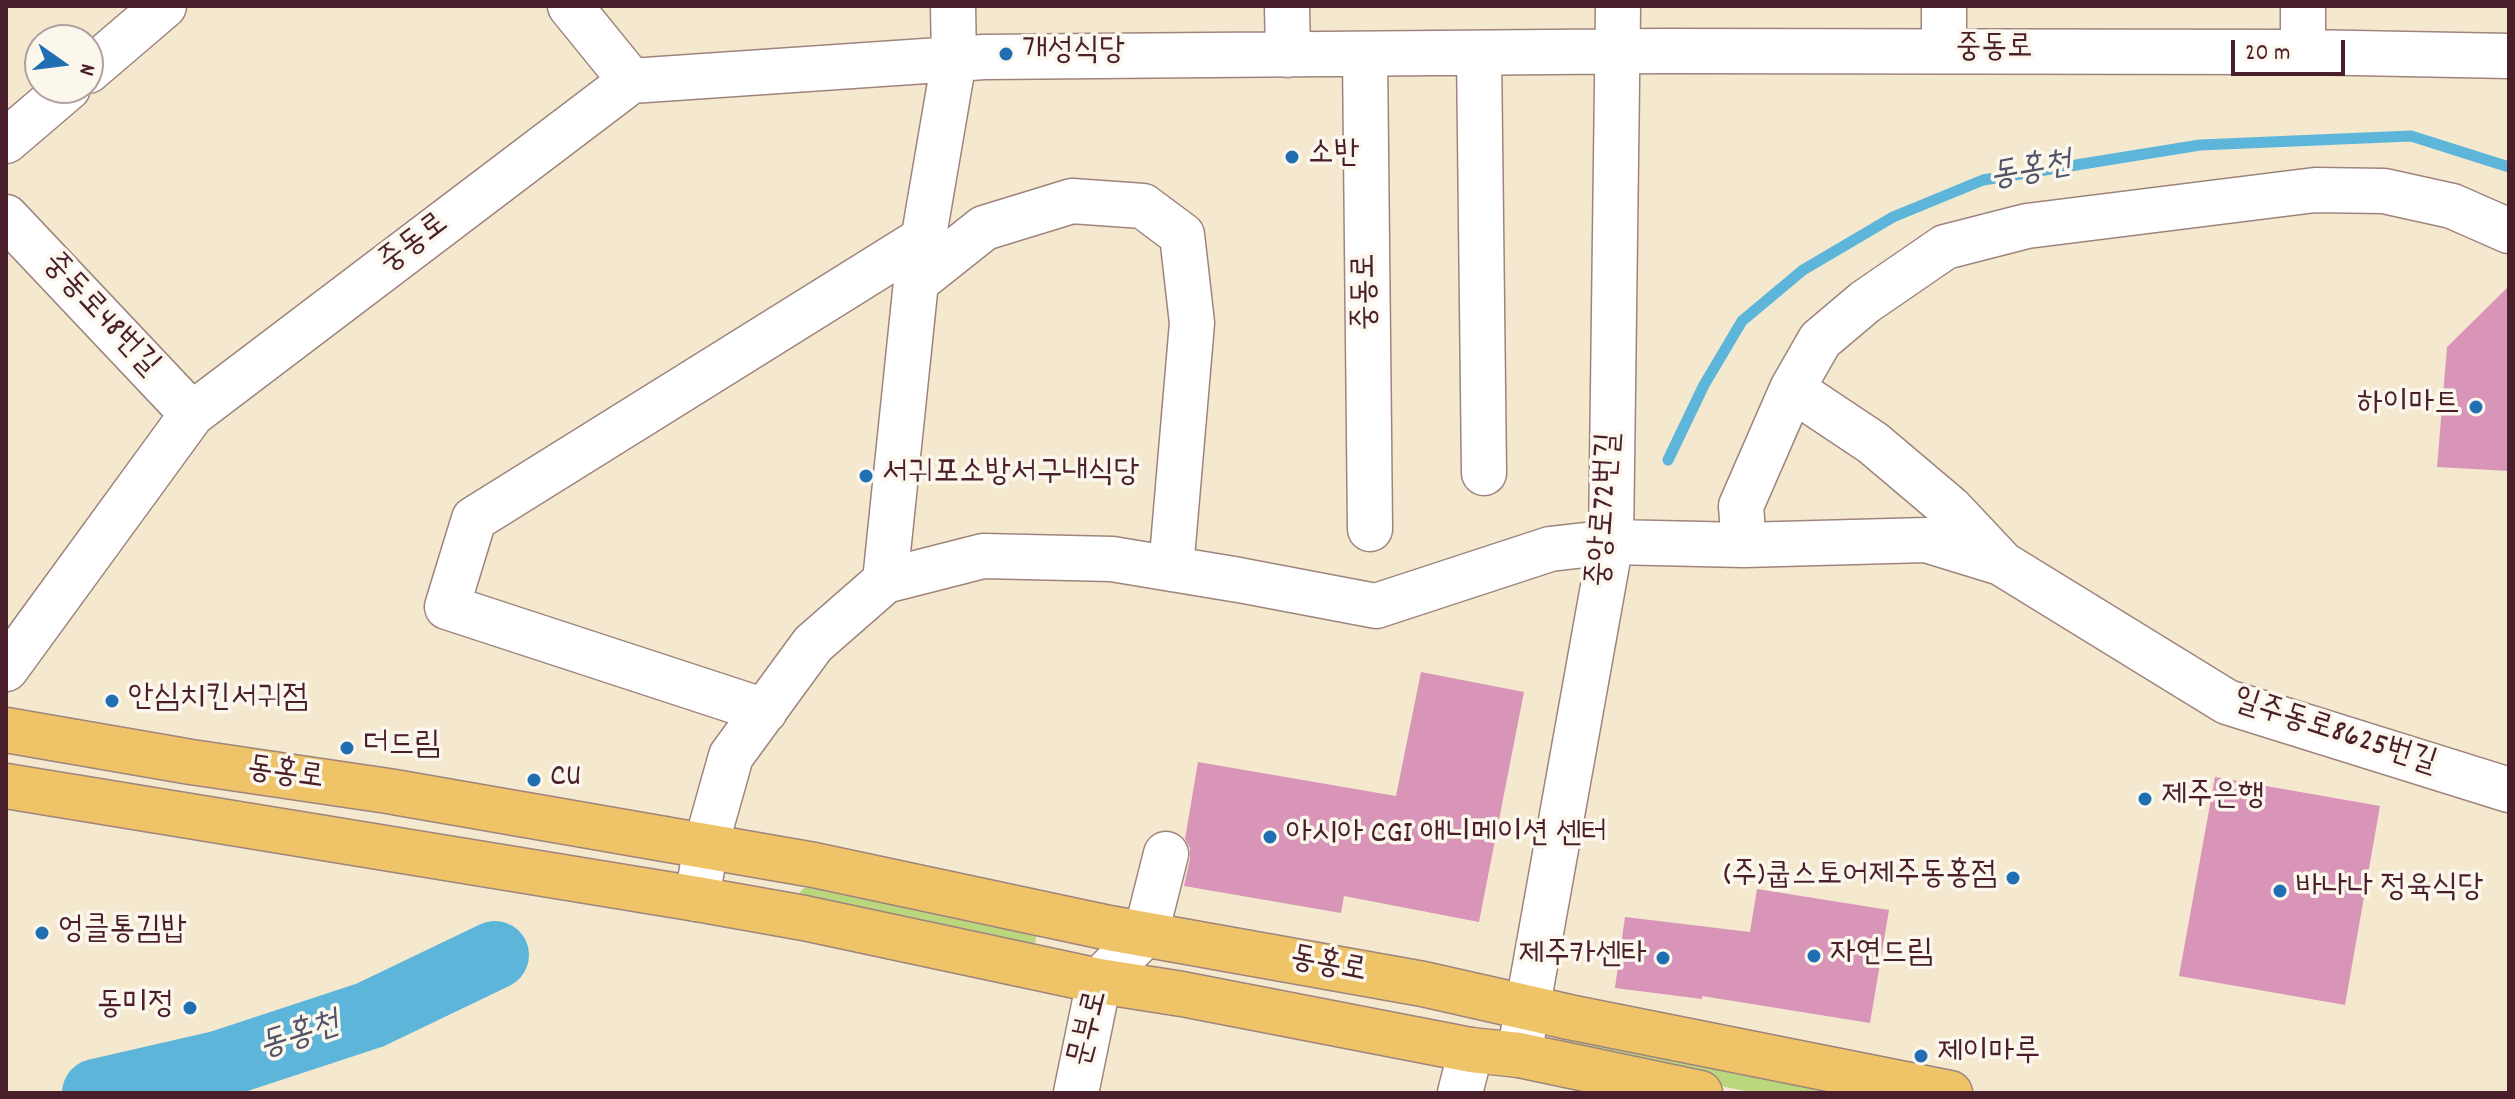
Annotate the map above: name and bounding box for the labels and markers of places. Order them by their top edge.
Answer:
place label: 개성식당 [1022,35,1125,73]
marker: 개성식당 [997,45,1015,63]
place label: 소반 [1308,138,1360,176]
marker: 소반 [1283,148,1301,166]
place label: 하이마트 [2357,388,2460,426]
marker: 하이마트 [2467,398,2485,416]
place label: 서귀포소방서구내식당 [882,457,1140,495]
marker: 서귀포소방서구내식당 [857,467,875,485]
place label: 안심치킨서귀점 [128,682,308,720]
marker: 안심치킨서귀점 [103,692,121,710]
place label: 더드림 [363,729,440,767]
marker: 더드림 [338,739,356,757]
place label: CU [550,761,581,799]
marker: CU [525,771,543,789]
place label: 제주은행 [2161,780,2264,818]
marker: 제주은행 [2136,790,2154,808]
place label: 아시아 CGI 애니메이션 센터 [1286,818,1607,856]
marker: 아시아 CGI 애니메이션 센터 [1261,828,1279,846]
place label: (주)쿱스토어제주동홍점 [1724,859,1997,897]
marker: (주)쿱스토어제주동홍점 [2004,869,2022,887]
place label: 바나나 정육식당 [2296,872,2484,910]
marker: 바나나 정육식당 [2271,882,2289,900]
place label: 엉클통김밥 [58,914,187,952]
marker: 엉클통김밥 [33,924,51,942]
place label: 자연드림 [1830,937,1933,975]
place label: 제주카센타 [1518,939,1647,977]
marker: 자연드림 [1805,947,1823,965]
marker: 제주카센타 [1654,949,1672,967]
place label: 동미정 [97,989,174,1027]
marker: 동미정 [181,999,199,1017]
place label: 제이마루 [1937,1037,2040,1075]
marker: 제이마루 [1912,1047,1930,1065]

